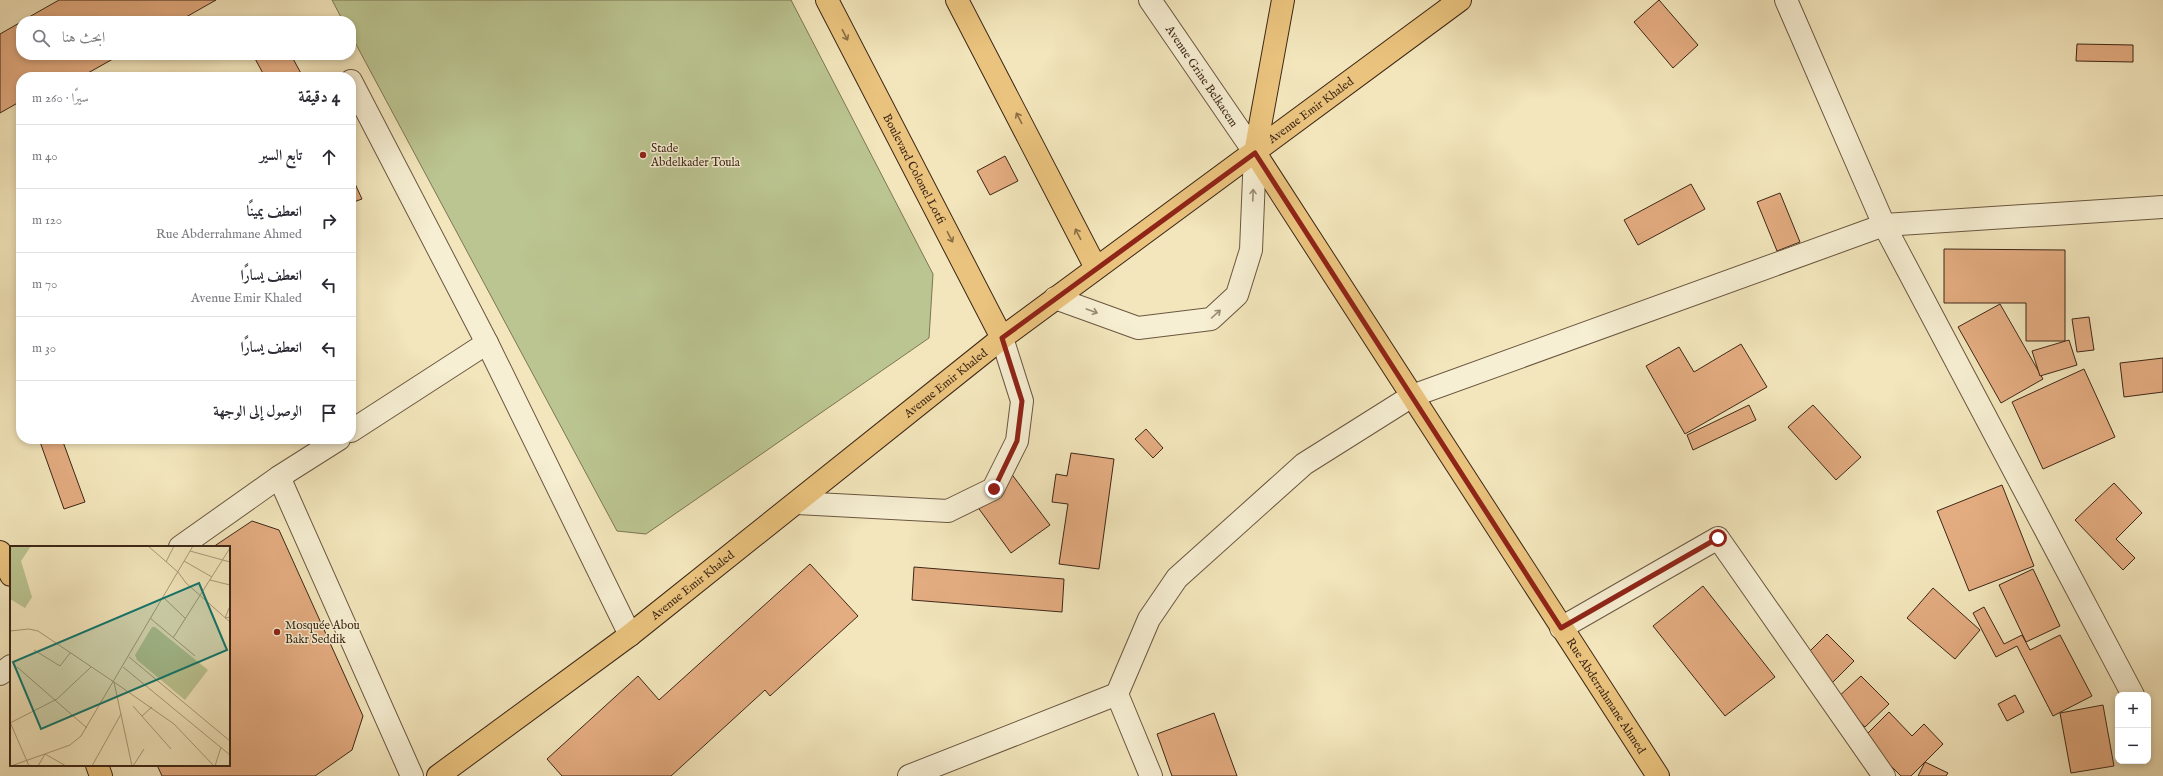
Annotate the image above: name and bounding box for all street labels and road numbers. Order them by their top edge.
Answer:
street label: Avenue Grine Belkacem [1161,22,1241,130]
street label: Avenue Emir Khaled [1265,74,1357,148]
street label: Boulevard Colonel Lotfi [879,111,949,227]
street label: Avenue Emir Khaled [900,345,991,422]
street label: Avenue Emir Khaled [647,547,738,624]
street label: Rue Abderrahmane Ahmed [1563,635,1649,757]

